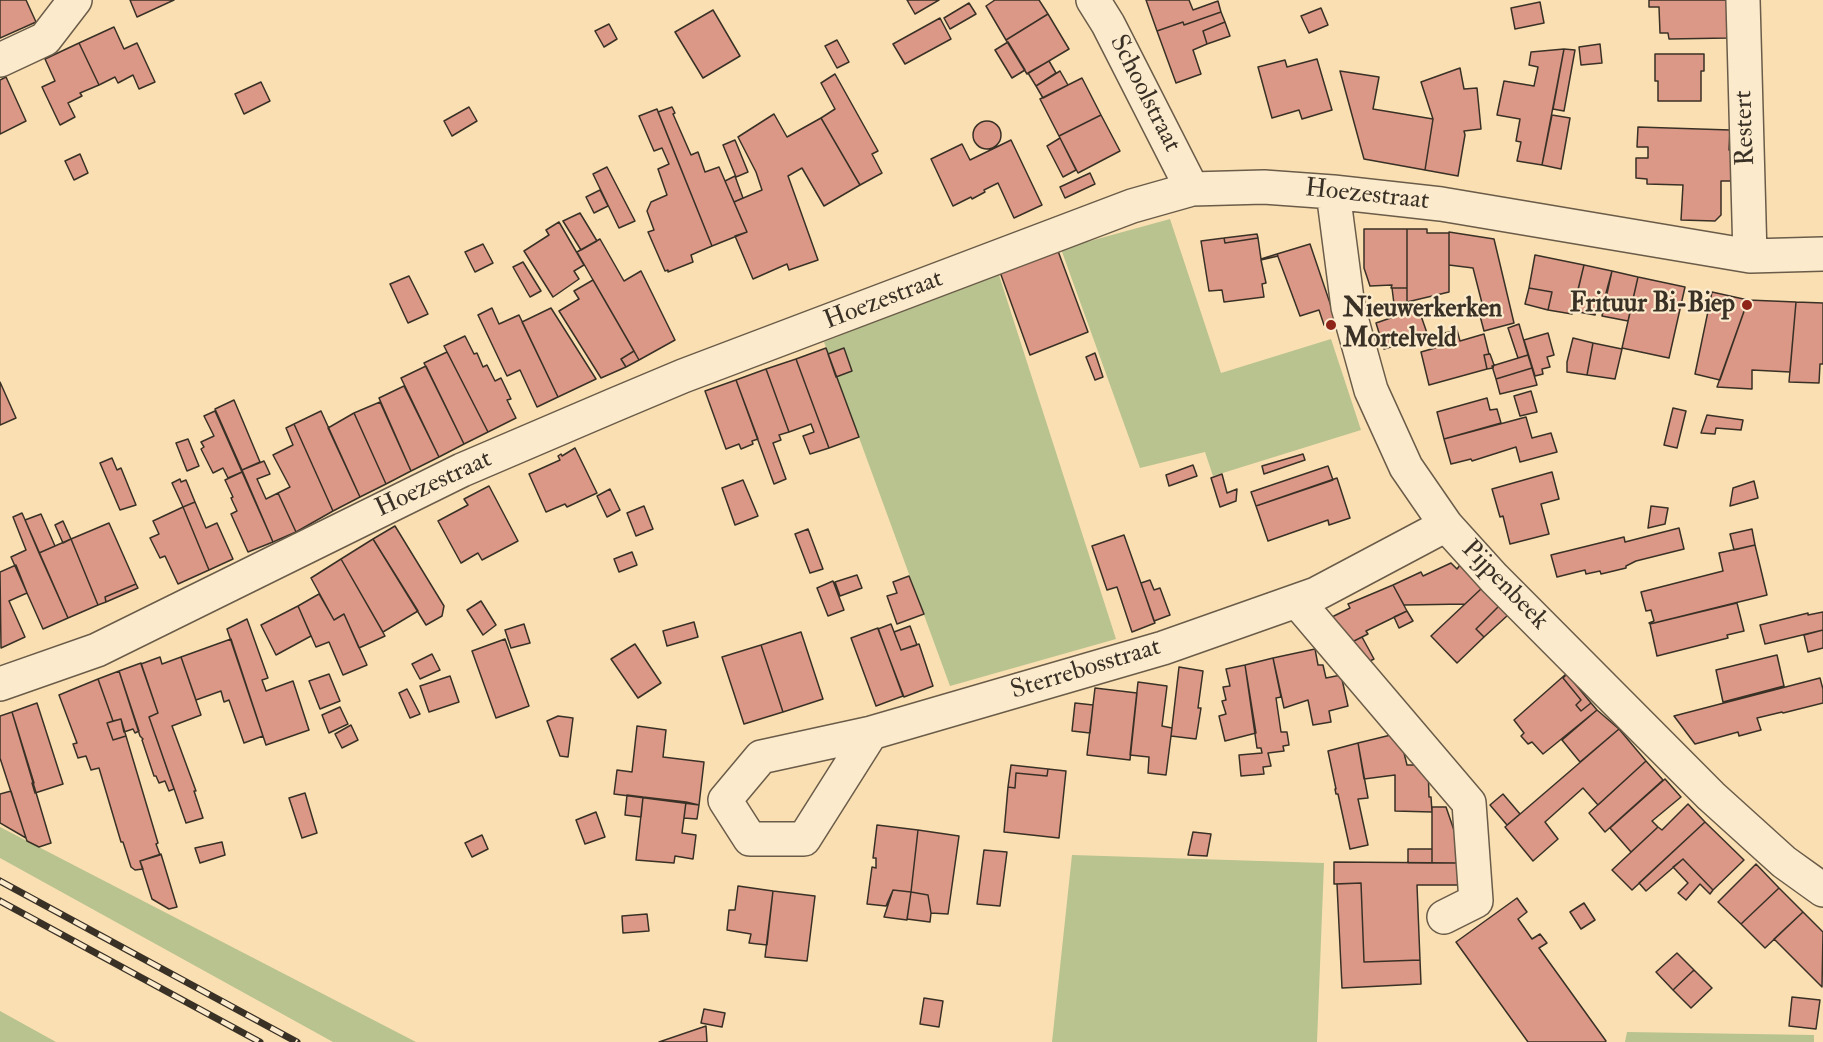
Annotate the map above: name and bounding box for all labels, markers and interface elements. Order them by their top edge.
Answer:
street label: Schoolstraat [1101,30,1187,158]
street label: Restert [1729,90,1763,166]
street label: Hoezestraat [1303,174,1431,218]
street label: Hoezestraat [820,264,948,338]
place label: Frituur Bi-Biep [1570,289,1735,321]
place label: Nieuwerkerken Mortelveld [1343,294,1502,356]
marker: Frituur Bi-Biep [1740,298,1754,312]
marker: Nieuwerkerken Mortelveld [1324,318,1338,332]
street label: Hoezestraat [371,445,497,525]
street label: Pijpenbeek [1454,535,1554,637]
street label: Sterrebosstraat [1007,632,1165,708]

